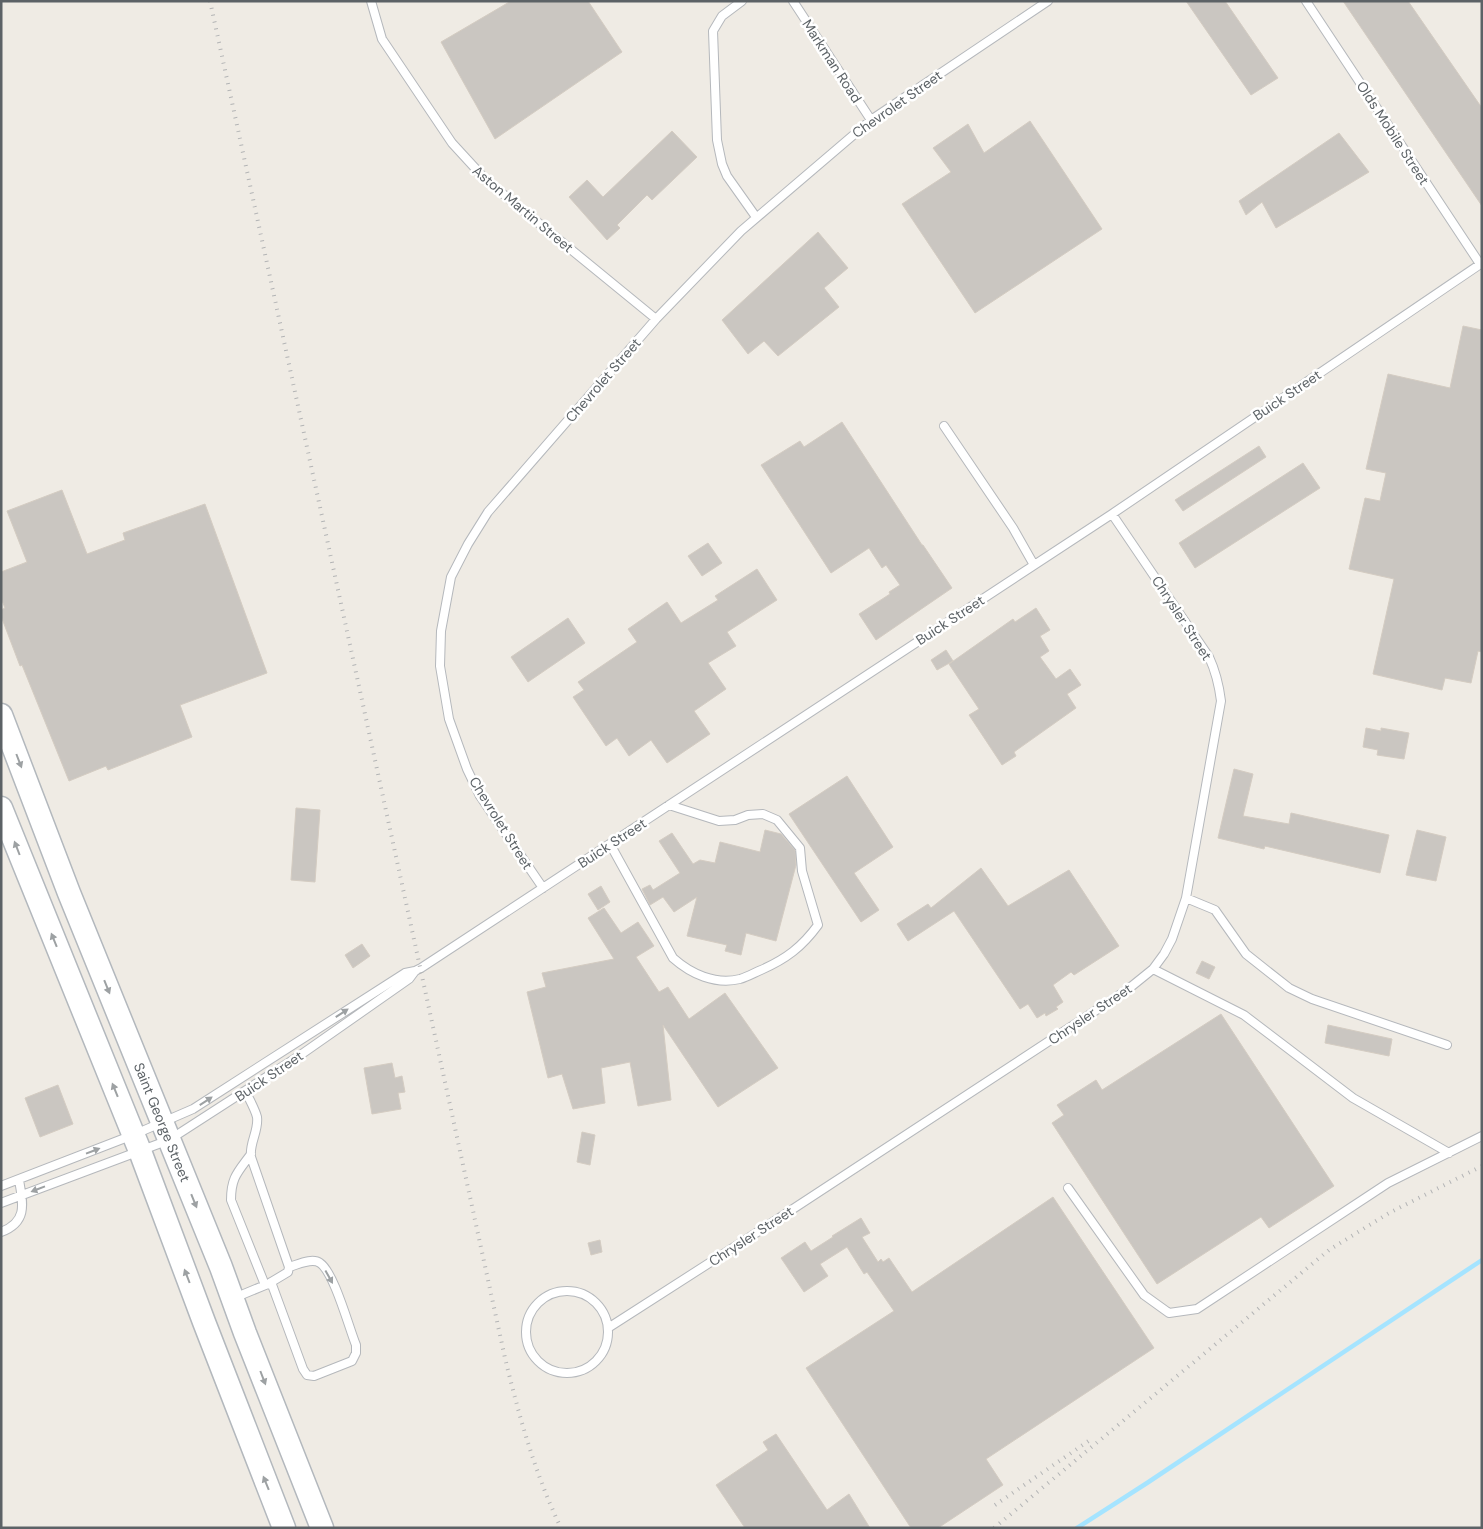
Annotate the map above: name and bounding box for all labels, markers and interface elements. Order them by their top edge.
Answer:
street label: Markman Road [798,16,866,106]
street label: Chevrolet Street [848,66,946,142]
street label: Olds Mobile Street [1353,78,1433,188]
street label: Aston Martin Street [469,162,577,256]
street label: Chevrolet Street [561,334,645,426]
street label: Buick Street [1250,366,1324,424]
street label: Chrysler Street [1148,572,1216,664]
street label: Buick Street [912,591,988,649]
one-way arrow [15,754,23,769]
street label: Chevrolet Street [465,773,537,873]
street label: Buick Street [574,814,650,872]
one-way arrow [13,840,21,855]
one-way arrow [50,932,58,947]
street label: Chrysler Street [1045,979,1135,1049]
one-way arrow [103,980,111,994]
one-way arrow [336,1009,349,1018]
street label: Buick Street [232,1047,306,1105]
street label: Saint George Street [130,1060,194,1185]
one-way arrow [111,1082,119,1097]
one-way arrow [199,1097,212,1106]
one-way arrow [86,1147,101,1154]
one-way arrow [31,1186,46,1193]
one-way arrow [191,1194,199,1208]
street label: Chrysler Street [705,1202,797,1270]
one-way arrow [183,1268,191,1283]
one-way arrow [325,1269,333,1284]
one-way arrow [259,1371,267,1386]
one-way arrow [262,1475,270,1490]

